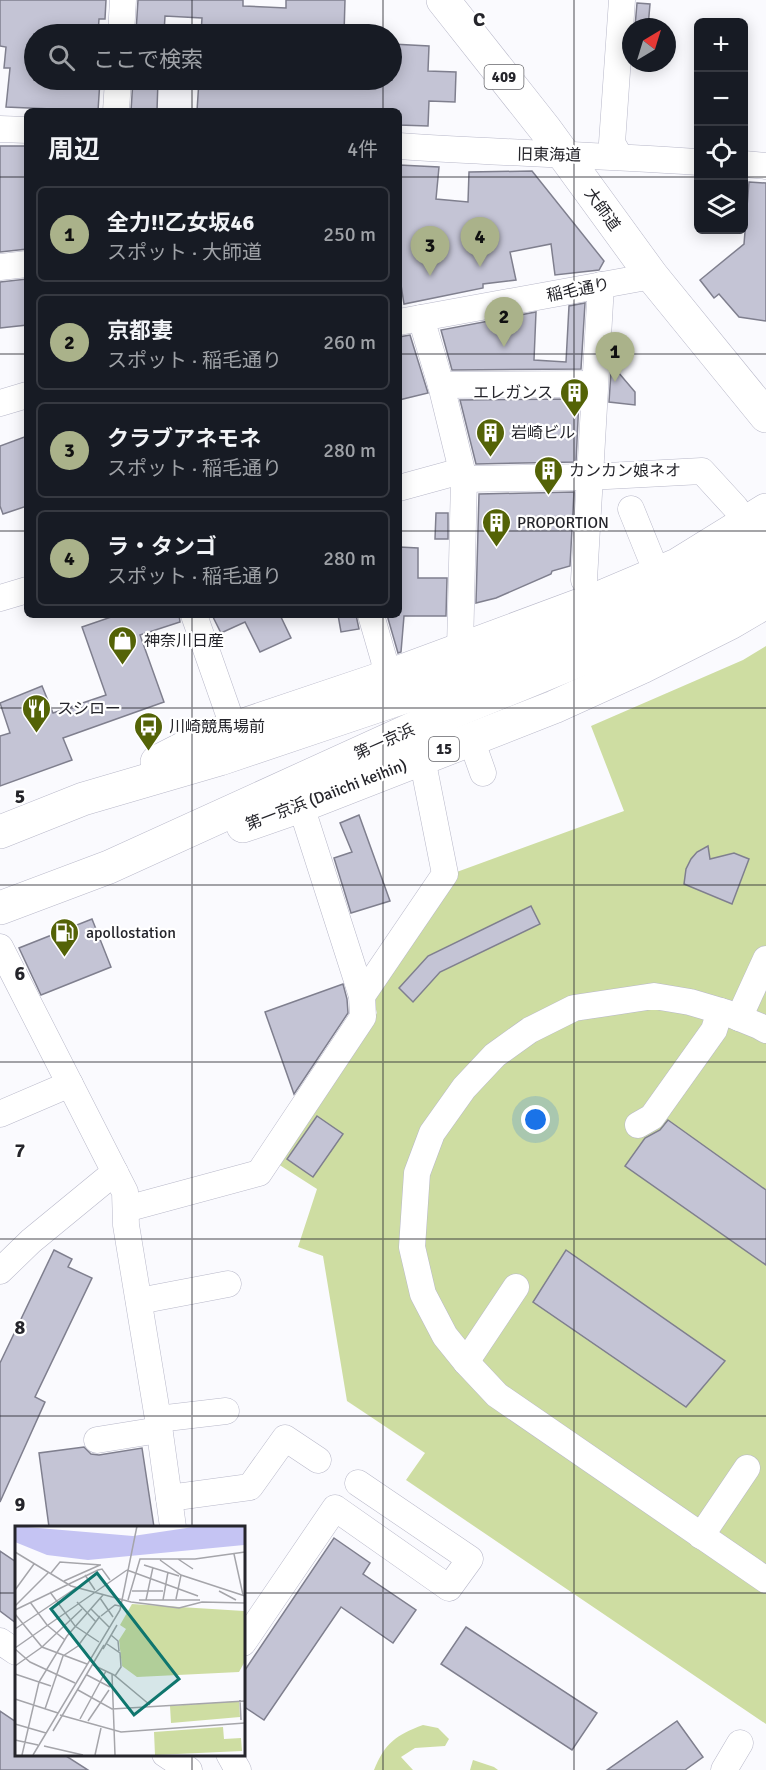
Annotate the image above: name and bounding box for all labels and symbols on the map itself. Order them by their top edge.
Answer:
text: C [473,7,485,32]
north arrow [622,18,676,72]
road number: 409 [484,65,524,89]
street label: 旧東海道 [517,144,581,166]
street label: 大師道 [580,184,624,235]
pin: 4 [460,218,500,267]
pin: 3 [410,226,450,276]
street label: 稲毛通り [545,274,612,306]
pin: 2 [484,298,524,347]
pin: 1 [596,332,634,382]
building icon: エレガンス [558,376,590,418]
place label: エレガンス [473,383,553,403]
building icon: 岩崎ビル [474,416,506,458]
place label: 岩崎ビル [511,423,575,443]
building icon: カンカン娘ネオ [532,454,564,496]
place label: カンカン娘ネオ [569,461,681,481]
building icon: PROPORTION [480,506,512,548]
place label: PROPORTION [517,513,609,533]
shop icon: 神奈川日産 [107,624,139,666]
place label: 神奈川日産 [144,631,224,651]
restaurant icon: スシロー [20,692,52,734]
place label: スシロー [57,699,121,719]
bus stop icon: 川崎競馬場前 [132,710,164,752]
place label: 川崎競馬場前 [169,717,265,737]
street label: 第一京浜 [351,720,418,764]
road number: 15 [429,737,459,761]
street label: 第一京浜 (Daiichi keihin) [243,755,410,835]
text: 5 [15,784,25,809]
fuel station icon: apollostation [49,916,81,958]
place label: apollostation [86,923,176,943]
text: 6 [15,961,26,986]
your location [521,1105,550,1134]
text: 7 [15,1138,26,1163]
text: 8 [15,1315,26,1340]
text: 9 [15,1492,26,1517]
inset map [15,1526,244,1755]

